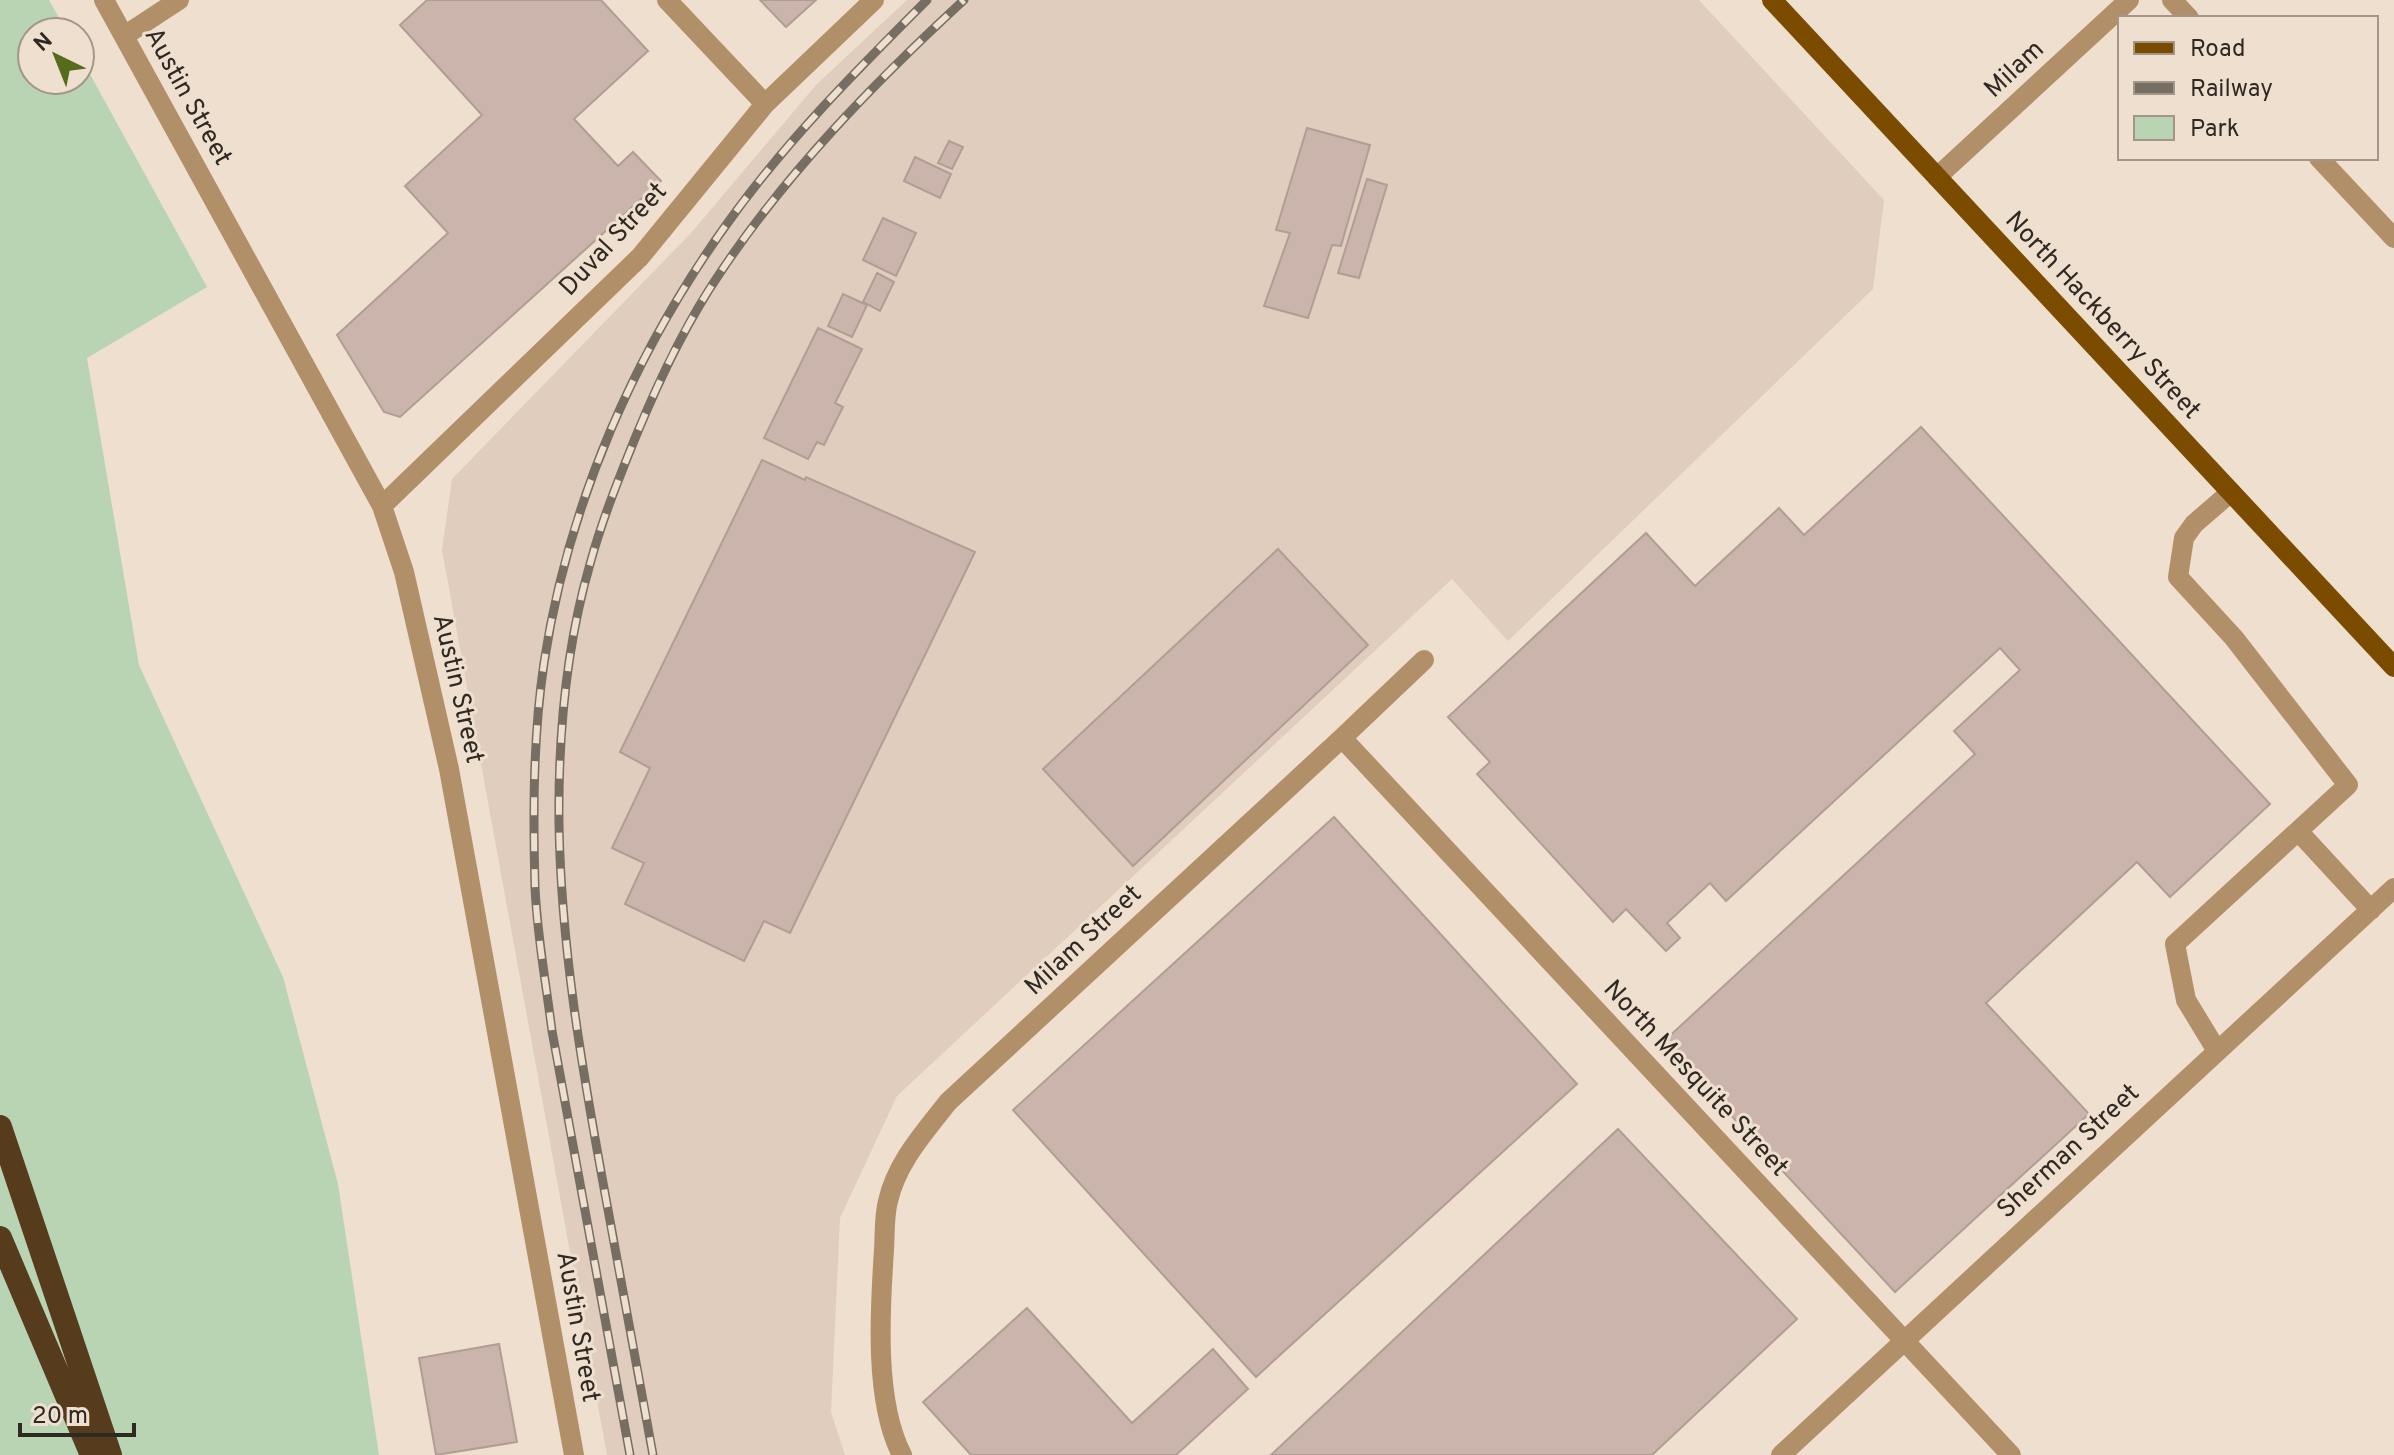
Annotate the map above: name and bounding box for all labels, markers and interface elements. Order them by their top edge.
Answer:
north arrow [16,16,96,96]
legend [2118,16,2378,160]
street label: Austin Street [136,22,238,172]
text: N [29,28,59,58]
street label: Milam [1978,34,2052,106]
text: Road [2190,35,2246,65]
text: Railway [2190,75,2273,105]
text: Park [2190,115,2240,145]
street label: Duval Street [553,176,675,304]
street label: North Hackberry Street [1997,205,2207,427]
street label: Austin Street [424,611,490,767]
street label: Milam Street [1019,878,1149,1004]
street label: North Mesquite Street [1595,974,1795,1184]
street label: Sherman Street [1991,1077,2147,1227]
street label: Austin Street [548,1249,606,1405]
scale bar [20,1387,134,1437]
text: 20 m [32,1402,88,1432]

